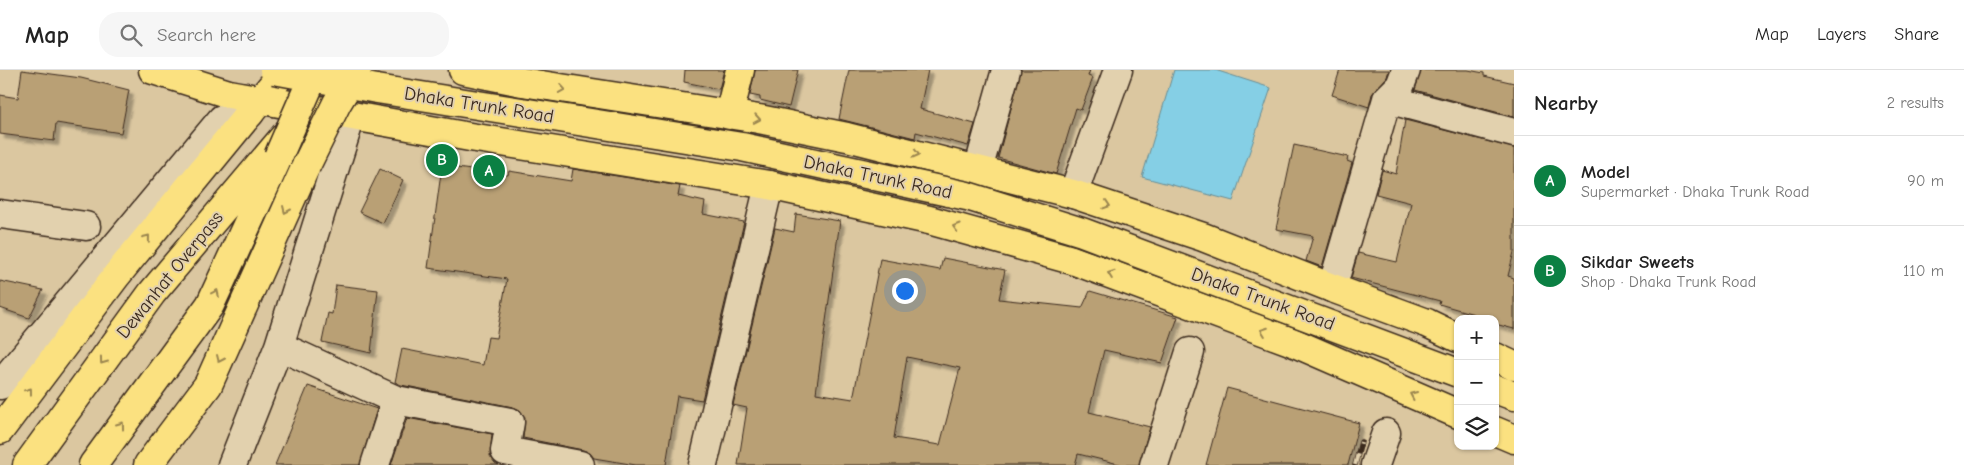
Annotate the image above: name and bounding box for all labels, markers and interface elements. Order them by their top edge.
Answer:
search box [99,12,449,57]
text: Map [25,21,69,49]
icon: search [117,21,145,49]
text: Search here [157,24,256,46]
text: Map [1755,24,1789,45]
text: Layers [1817,24,1866,45]
text: Share [1894,24,1939,45]
street label: Dhaka Trunk Road [403,82,555,128]
one-way arrow [558,83,567,93]
text: Nearby [1534,91,1598,115]
text: 2 results [1887,94,1944,112]
one-way arrow [753,114,762,124]
pin: B [426,141,458,179]
one-way arrow [912,149,920,159]
street label: Dhaka Trunk Road [802,151,954,203]
pin: A [473,152,505,190]
text: Model [1581,161,1630,183]
text: A [1546,172,1554,190]
text: 90 m [1907,172,1944,190]
text: Supermarket · Dhaka Trunk Road [1581,183,1809,201]
one-way arrow [1102,199,1111,209]
one-way arrow [282,205,293,214]
street label: Dewanhat Overpass [112,207,228,343]
one-way arrow [952,223,960,233]
one-way arrow [142,235,151,244]
text: Sikdar Sweets [1581,251,1694,273]
text: B [1545,262,1555,280]
text: 110 m [1903,262,1944,280]
street label: Dhaka Trunk Road [1188,263,1338,335]
one-way arrow [1107,270,1116,280]
text: Shop · Dhaka Trunk Road [1581,273,1756,291]
your location [892,278,918,304]
one-way arrow [209,289,220,298]
map controls [1454,315,1499,450]
button: + [1454,315,1499,360]
one-way arrow [1260,327,1268,337]
one-way arrow [216,354,227,363]
one-way arrow [100,355,109,365]
button: − [1454,360,1499,405]
one-way arrow [24,388,32,397]
one-way arrow [1409,390,1418,401]
button: layers [1454,405,1499,450]
one-way arrow [116,422,124,431]

